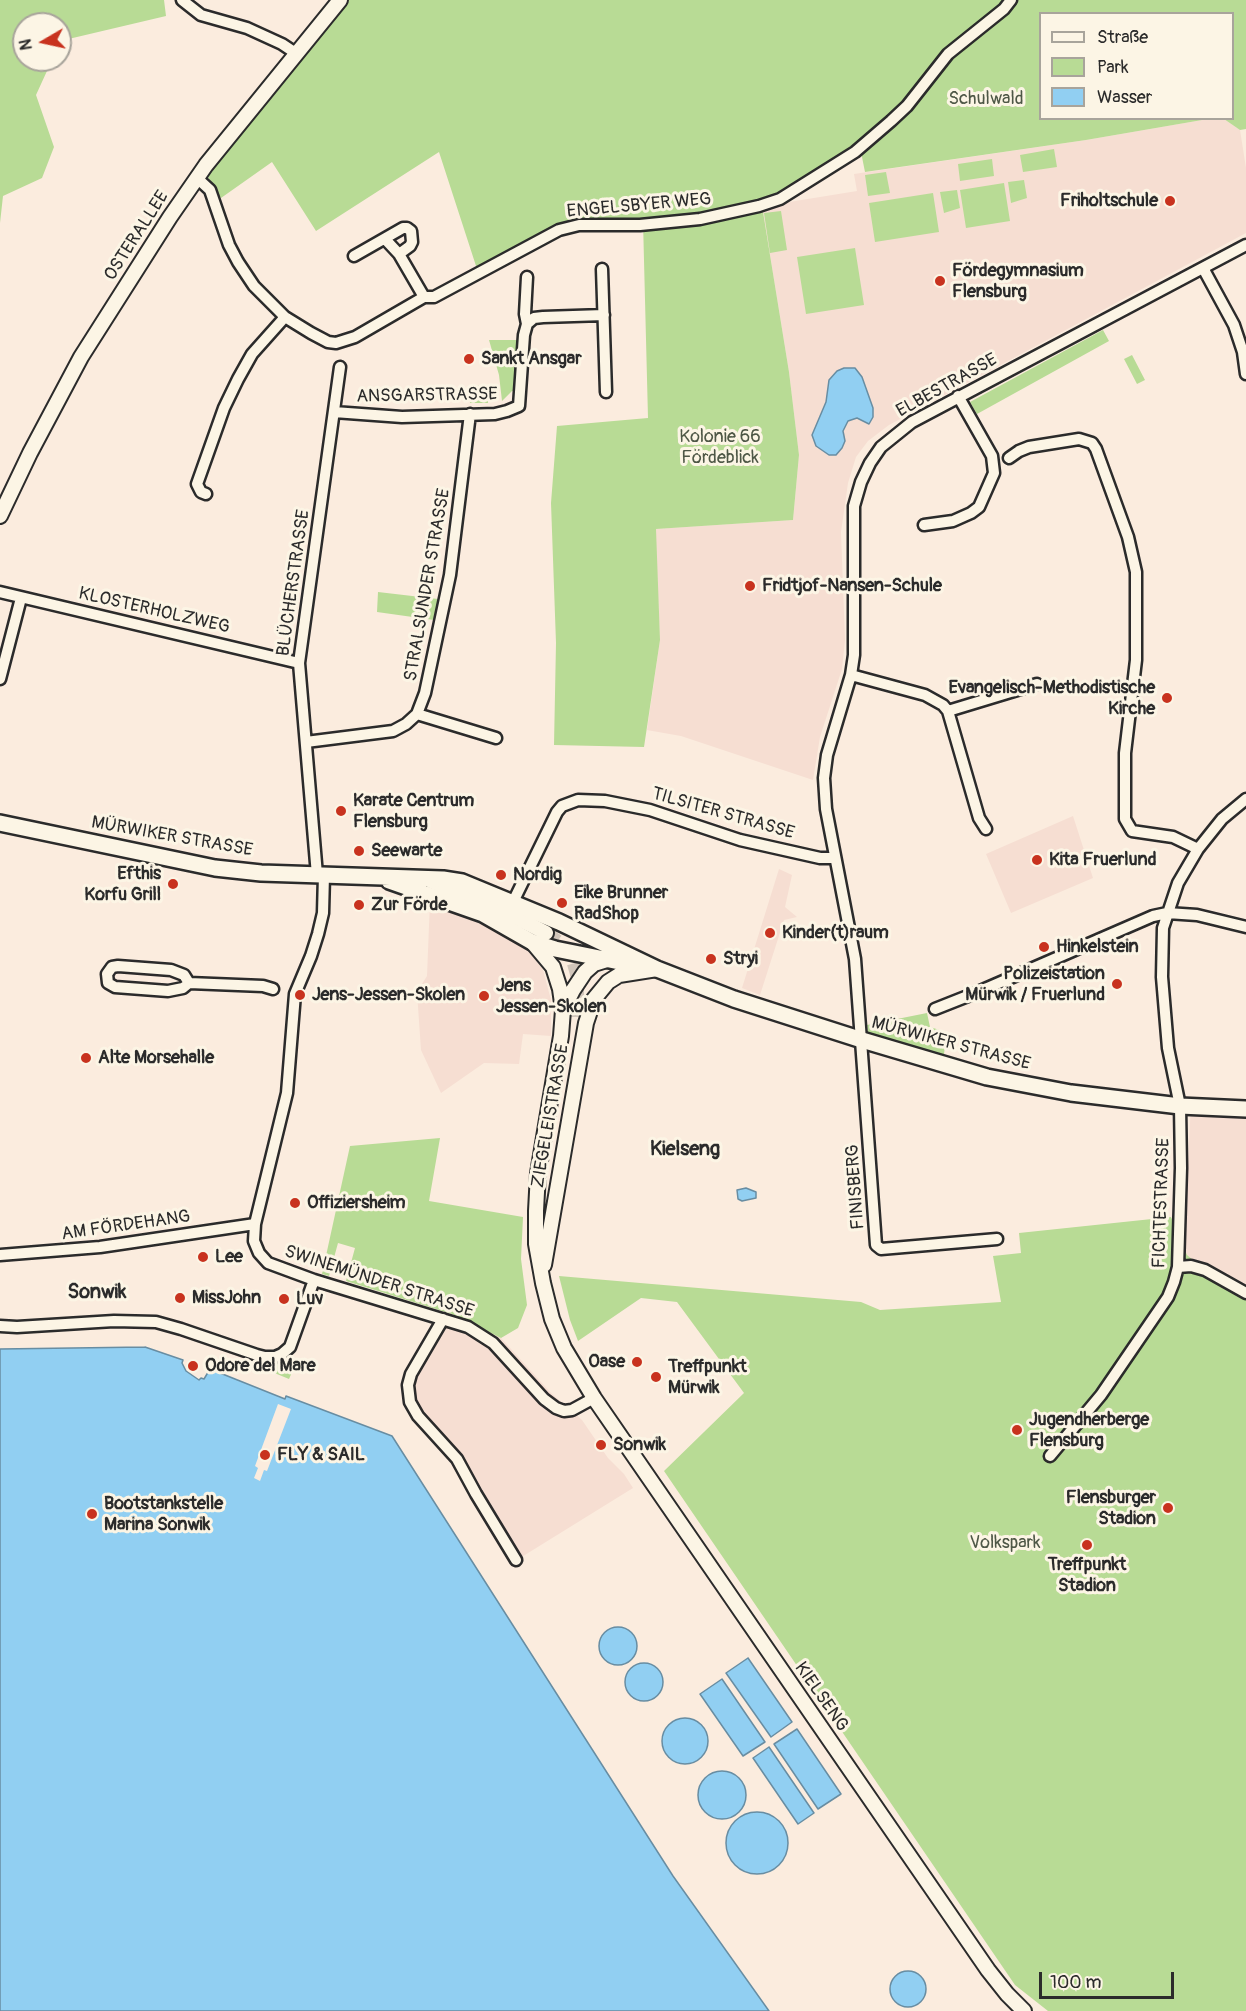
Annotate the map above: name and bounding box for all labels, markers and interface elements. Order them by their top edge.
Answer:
north arrow [12,12,72,72]
legend [1039,12,1234,120]
text: Straße [1097,26,1148,49]
text: N [15,38,37,51]
text: Park [1097,56,1129,79]
text: Wasser [1097,86,1152,109]
park label: Schulwald [948,88,1024,110]
street label: OSTERALLEE [100,187,174,285]
street label: ENGELSBYER WEG [566,189,712,223]
place label: Friholtschule [1060,190,1158,212]
marker: Friholtschule [1163,194,1177,208]
place label: Fördegymnasium Flensburg [952,260,1084,302]
marker: Fördegymnasium Flensburg [933,274,947,288]
place label: Sankt Ansgar [481,348,582,370]
street label: ELBESTRASSE [893,349,1001,423]
marker: Sankt Ansgar [462,352,476,366]
street label: ANSGARSTRASSE [356,384,498,408]
park label: Kolonie 66 Fördeblick [679,426,761,468]
street label: STRALSUNDER STRASSE [400,487,456,683]
street label: BLÜCHERSTRASSE [273,508,315,658]
place label: Fridtjof-Nansen-Schule [762,575,942,597]
marker: Fridtjof-Nansen-Schule [743,579,757,593]
street label: KLOSTERHOLZWEG [76,583,232,639]
place label: Evangelisch-Methodistische Kirche [949,677,1155,720]
marker: Evangelisch-Methodistische Kirche [1160,691,1174,705]
street label: TILSITER STRASSE [649,783,797,845]
place label: Karate Centrum Flensburg [353,790,474,832]
marker: Karate Centrum Flensburg [334,804,348,818]
street label: MÜRWIKER STRASSE [90,812,254,862]
place label: Seewarte [371,840,442,862]
marker: Seewarte [352,844,366,858]
place label: Kita Fruerlund [1049,849,1157,871]
marker: Kita Fruerlund [1030,853,1044,867]
place label: Efthis Korfu Grill [84,863,161,906]
place label: Nordig [513,864,562,886]
marker: Nordig [494,868,508,882]
marker: Efthis Korfu Grill [166,877,180,891]
place label: Eike Brunner RadShop [574,882,668,924]
place label: Zur Förde [371,894,447,916]
marker: Eike Brunner RadShop [555,896,569,910]
marker: Zur Förde [352,898,366,912]
place label: Kinder(t)raum [782,922,889,944]
marker: Kinder(t)raum [763,926,777,940]
place label: Hinkelstein [1056,936,1139,958]
marker: Hinkelstein [1037,940,1051,954]
place label: Stryi [723,948,758,970]
marker: Stryi [704,952,718,966]
place label: Polizeistation Mürwik / Fruerlund [965,963,1105,1006]
place label: Jens Jessen-Skolen [496,975,607,1018]
marker: Polizeistation Mürwik / Fruerlund [1110,977,1124,991]
place label: Jens-Jessen-Skolen [312,984,465,1006]
marker: Jens-Jessen-Skolen [293,988,307,1002]
marker: Jens Jessen-Skolen [477,989,491,1003]
street label: MÜRWIKER STRASSE [869,1012,1033,1076]
street label: ZIEGELEISTRASSE [528,1042,574,1190]
place label: Alte Morsehalle [98,1047,214,1069]
marker: Alte Morsehalle [79,1051,93,1065]
street label: FICHTESTRASSE [1149,1137,1175,1269]
district label: Kielseng [650,1138,720,1162]
street label: FINISBERG [842,1144,870,1230]
place label: Offiziersheim [307,1192,405,1214]
marker: Offiziersheim [288,1196,302,1210]
street label: AM FÖRDEHANG [60,1206,192,1246]
street label: SWINEMÜNDER STRASSE [282,1241,476,1323]
place label: Lee [215,1246,243,1268]
marker: Lee [196,1250,210,1264]
district label: Sonwik [68,1281,126,1305]
place label: MissJohn [192,1287,261,1309]
place label: Luv [296,1288,323,1310]
marker: MissJohn [173,1291,187,1305]
marker: Luv [277,1292,291,1306]
place label: Oase [588,1351,625,1373]
place label: Odore del Mare [205,1355,316,1377]
marker: Oase [630,1355,644,1369]
place label: Treffpunkt Mürwik [668,1356,747,1398]
marker: Odore del Mare [186,1359,200,1373]
marker: Treffpunkt Mürwik [649,1370,663,1384]
place label: Jugendherberge Flensburg [1029,1409,1149,1452]
marker: Jugendherberge Flensburg [1010,1423,1024,1437]
place label: Sonwik [613,1434,666,1456]
marker: Sonwik [594,1438,608,1452]
place label: FLY & SAIL [277,1444,365,1466]
marker: FLY & SAIL [258,1448,272,1462]
place label: Flensburger Stadion [1066,1487,1156,1530]
place label: Bootstankstelle Marina Sonwik [104,1493,223,1536]
marker: Flensburger Stadion [1161,1501,1175,1515]
marker: Bootstankstelle Marina Sonwik [85,1507,99,1521]
park label: Volkspark [969,1532,1041,1554]
marker: Treffpunkt Stadion [1080,1538,1094,1552]
place label: Treffpunkt Stadion [1048,1554,1126,1596]
street label: KIELSENG [789,1658,853,1736]
scale bar [1042,1960,1177,1998]
text: 100 m [1050,1971,1102,1994]

